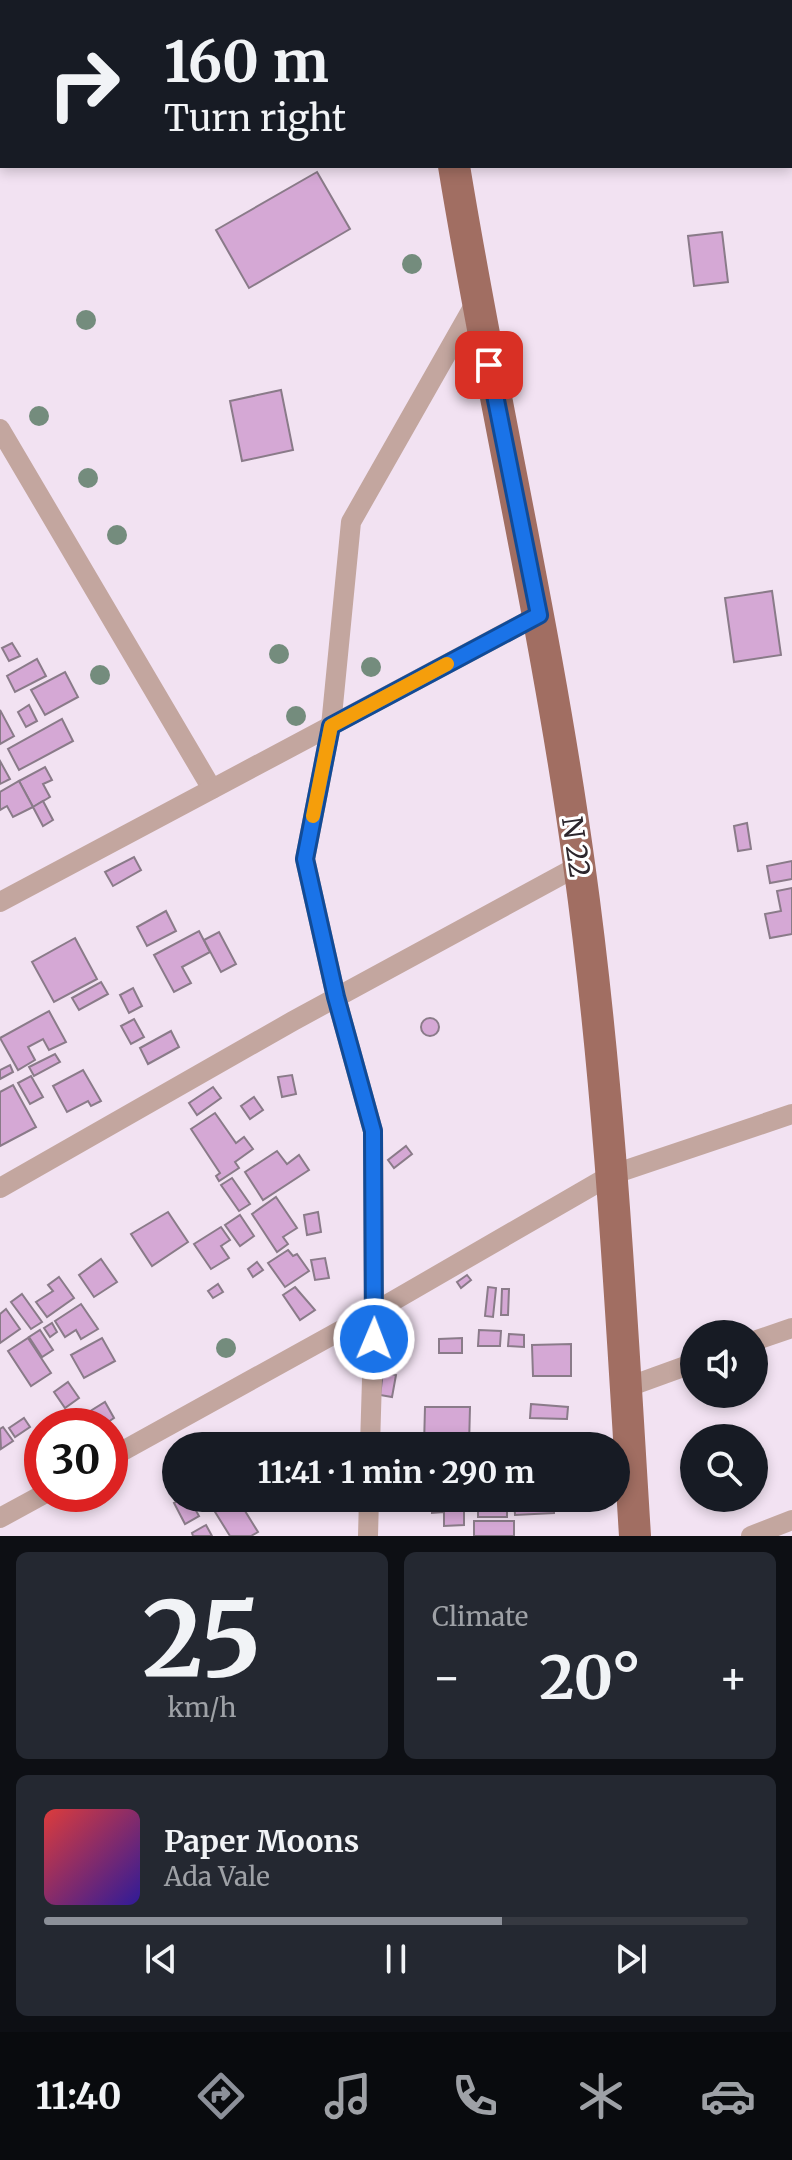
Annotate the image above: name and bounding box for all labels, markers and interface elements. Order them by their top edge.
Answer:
text: 160 m [164,27,329,97]
icon: right [32,32,136,136]
text: Turn right [164,96,346,141]
pin [455,331,523,399]
icon: arrive [467,343,511,387]
street label: N 22 [554,814,598,880]
position arrow [332,1297,416,1381]
map controls [680,1320,768,1512]
button: sound [680,1320,768,1408]
speed limit sign: 30 [24,1408,128,1512]
button: search [680,1424,768,1512]
text: 11:41 · 1 min · 290 m [257,1453,535,1491]
text: 25 [142,1574,262,1704]
text: Climate [432,1600,528,1633]
text: 20° [539,1640,641,1715]
text: − [432,1650,461,1705]
text: + [719,1650,748,1705]
text: km/h [168,1691,236,1724]
text: Paper Moons [164,1822,359,1860]
text: Ada Vale [164,1860,270,1893]
icon: previous [139,1937,183,1981]
icon: pause [374,1937,418,1981]
icon: next [609,1937,653,1981]
icon: directions [193,2068,249,2124]
icon: music [320,2068,376,2124]
icon: phone [447,2068,503,2124]
icon: climate [573,2068,629,2124]
icon: car [700,2068,756,2124]
text: 11:40 [35,2074,122,2119]

